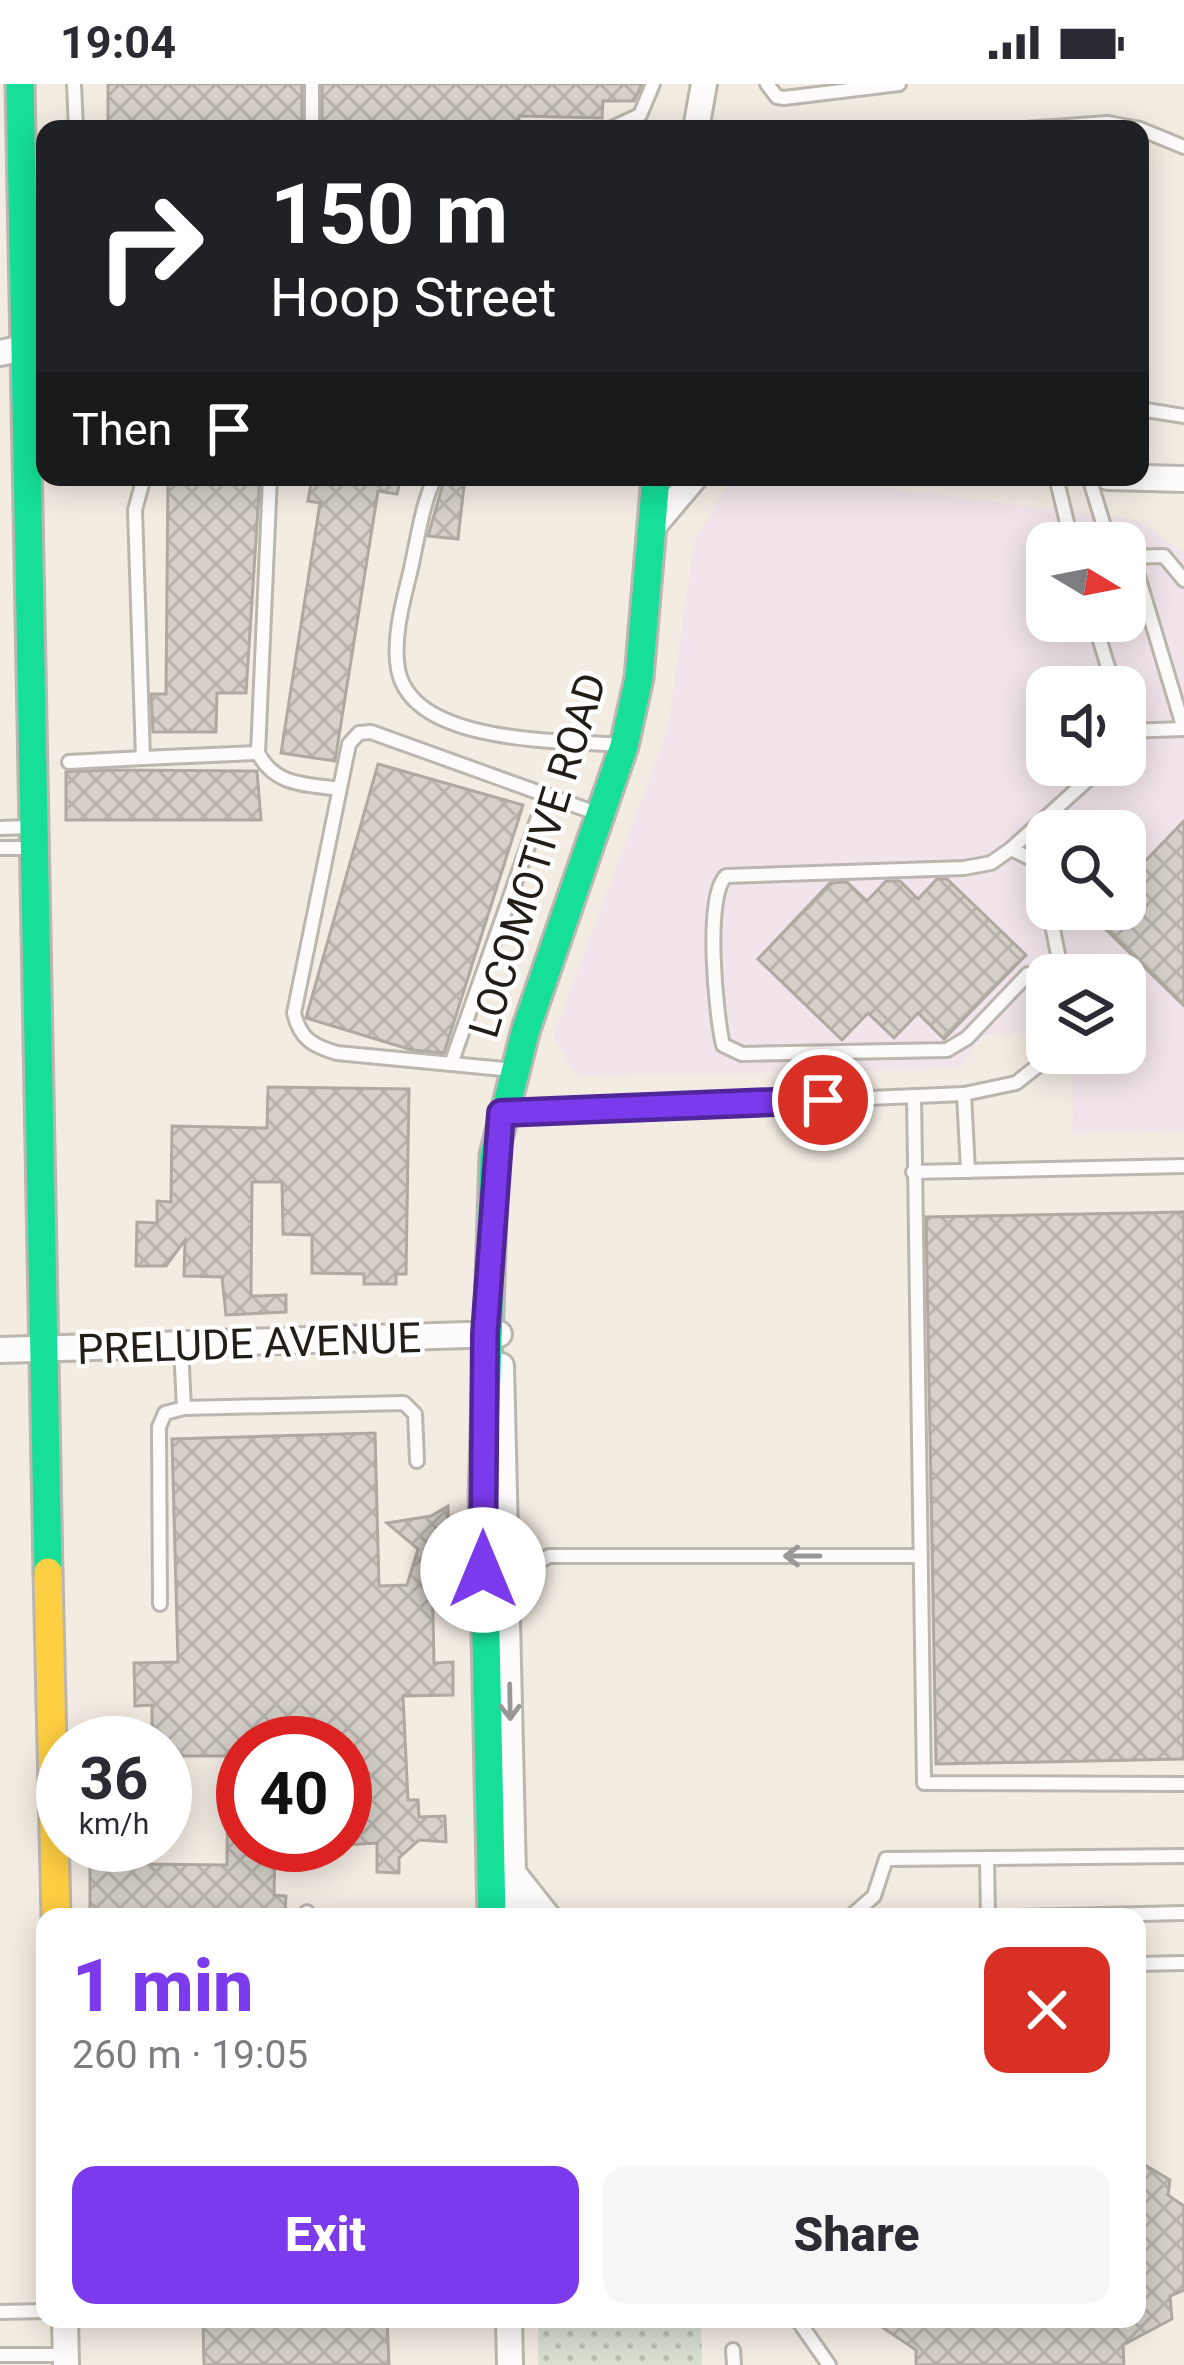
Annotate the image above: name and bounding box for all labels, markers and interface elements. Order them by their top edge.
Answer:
text: 19:04 [60,16,176,69]
text: 150 m [270,165,508,264]
icon: right [72,168,228,324]
text: Hoop Street [270,266,556,329]
icon: arrive [196,396,262,462]
text: Then [72,403,172,456]
north arrow [1026,522,1146,642]
map controls [1026,522,1146,1074]
button: sound [1026,666,1146,786]
street label: LOCOMOTIVE ROAD [459,667,616,1043]
button: search [1026,810,1146,930]
button: layers [1026,954,1146,1074]
pin [772,1049,874,1151]
icon: arrive [790,1067,856,1133]
street label: PRELUDE AVENUE [76,1313,422,1374]
position arrow [420,1507,546,1633]
one-way arrow [783,1545,822,1567]
one-way arrow [498,1682,521,1721]
speed limit sign: 40 [216,1716,372,1872]
text: 36 [80,1743,148,1814]
text: km/h [79,1806,149,1841]
text: 1 min [72,1944,254,2029]
button: close [984,1947,1110,2073]
text: 260 m · 19:05 [72,2032,308,2078]
button: Exit [72,2166,579,2304]
button: Share [603,2166,1110,2304]

